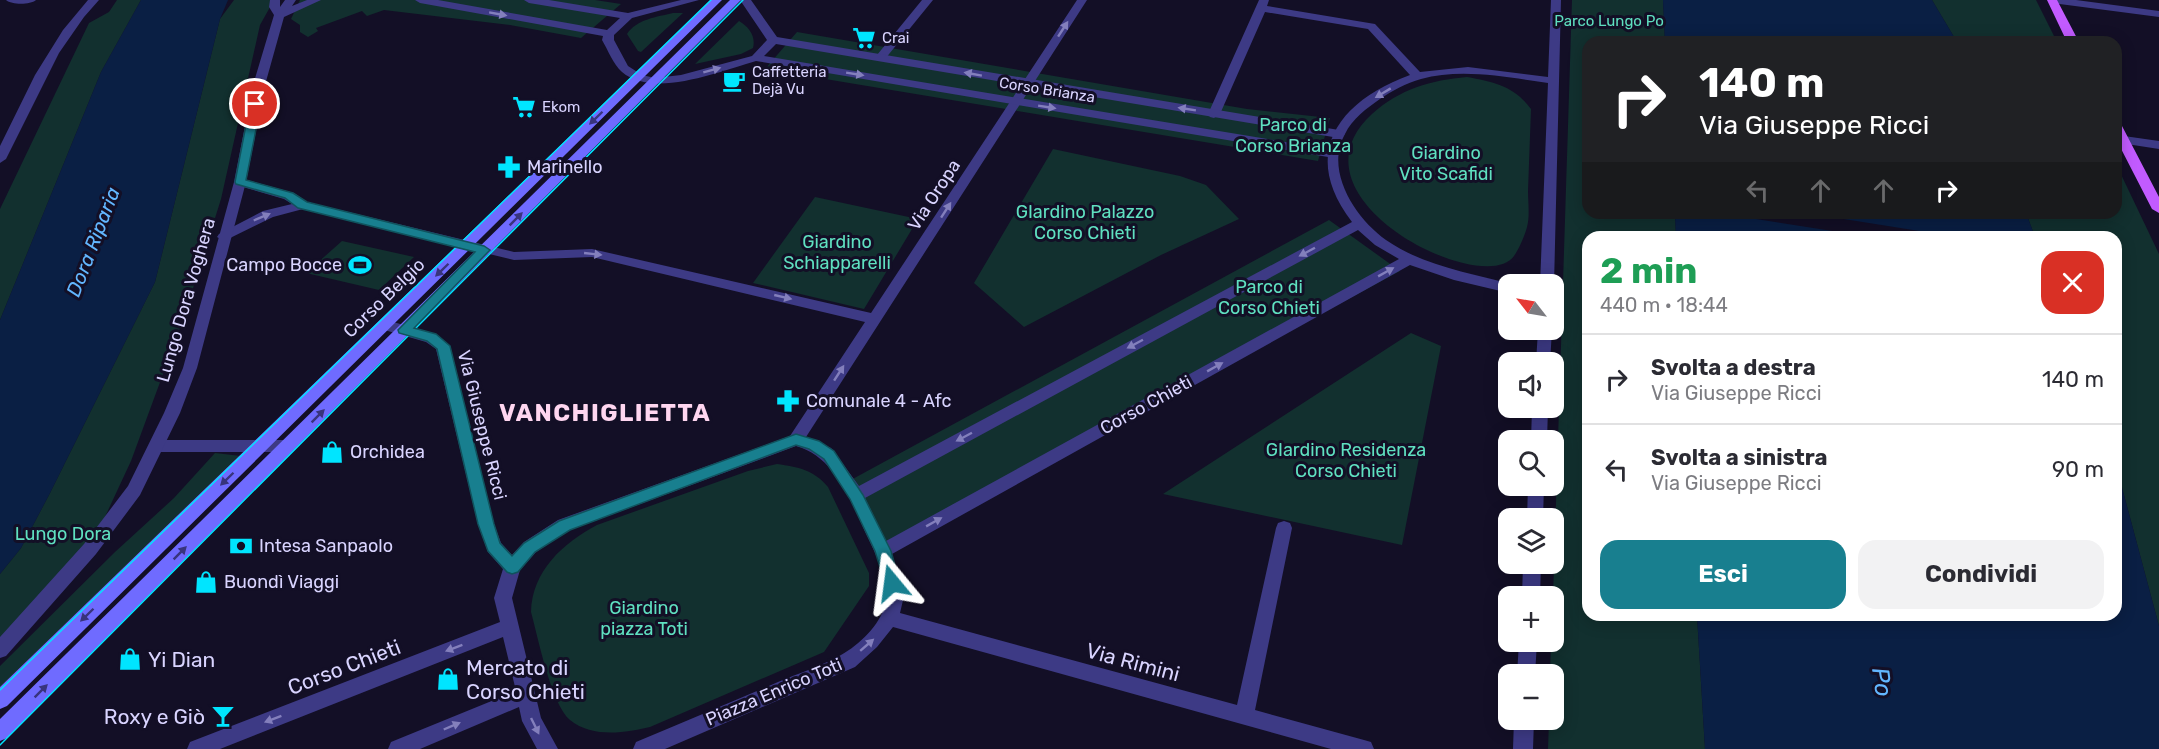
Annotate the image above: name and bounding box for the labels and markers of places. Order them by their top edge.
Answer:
supermarket icon: Crai [851,25,877,51]
place label: Crai [882,29,909,47]
place label: Caffetteria Dejà Vu [752,63,827,98]
cafe icon: Caffetteria Dejà Vu [721,68,747,94]
pin [229,78,280,129]
supermarket icon: Ekom [511,94,537,120]
place label: Ekom [542,98,580,116]
pharmacy icon: Marinello [496,154,522,180]
place label: Marinello [527,156,603,178]
sports icon: Campo Bocce [347,252,373,278]
place label: Campo Bocce [226,254,342,276]
pharmacy icon: Comunale 4 - Afc [775,388,801,414]
place label: Comunale 4 - Afc [806,390,952,412]
shop icon: Orchidea [319,439,345,465]
place label: Orchidea [350,441,425,463]
bank icon: Intesa Sanpaolo [228,533,254,559]
place label: Intesa Sanpaolo [259,535,393,557]
shop icon: Buondì Viaggi [193,569,219,595]
place label: Buondì Viaggi [224,571,339,593]
shop icon: Yi Dian [117,646,143,672]
place label: Yi Dian [148,647,215,672]
place label: Mercato di Corso Chieti [466,655,585,704]
shop icon: Mercato di Corso Chieti [435,666,461,692]
bar icon: Roxy e Giò [210,703,236,729]
place label: Roxy e Giò [104,704,205,729]

